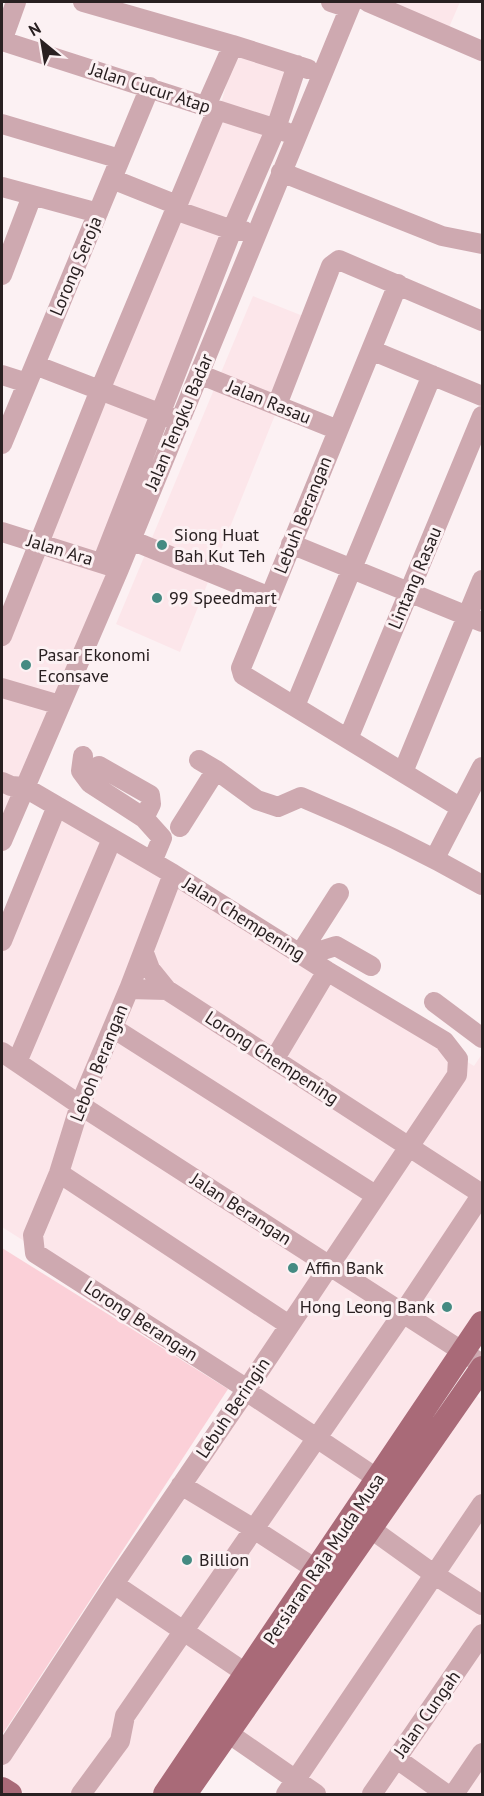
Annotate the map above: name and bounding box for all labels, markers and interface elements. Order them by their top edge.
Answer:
north arrow [12,12,72,72]
text: N [25,18,44,40]
street label: Jalan Cucur Atap [86,57,214,118]
street label: Lorong Seroja [44,212,107,319]
street label: Jalan Tengku Badar [139,350,218,494]
street label: Jalan Rasau [223,374,315,429]
street label: Lebuh Berangan [269,453,337,577]
place label: Siong Huat Bah Kut Teh [174,523,265,567]
street label: Lintang Rasau [383,523,446,632]
street label: Jalan Ara [23,528,96,570]
marker: Siong Huat Bah Kut Teh [155,538,169,552]
place label: 99 Speedmart [169,586,277,609]
marker: 99 Speedmart [150,591,164,605]
place label: Pasar Ekonomi Econsave [38,643,150,687]
marker: Pasar Ekonomi Econsave [19,658,33,672]
street label: Jalan Chempening [178,871,310,965]
street label: Leboh Berangan [65,1001,133,1125]
street label: Lorong Chempening [201,1006,344,1109]
street label: Jalan Berangan [186,1167,296,1250]
place label: Affin Bank [305,1256,384,1279]
marker: Affin Bank [286,1261,300,1275]
street label: Lorong Berangan [80,1275,202,1366]
place label: Hong Leong Bank [300,1295,435,1318]
marker: Hong Leong Bank [440,1300,454,1314]
street label: Lebuh Beringin [191,1353,275,1462]
street label: Persiaran Raja Muda Musa [258,1469,389,1649]
place label: Billion [199,1548,249,1571]
marker: Billion [180,1553,194,1567]
street label: Jalan Cungah [388,1666,465,1762]

